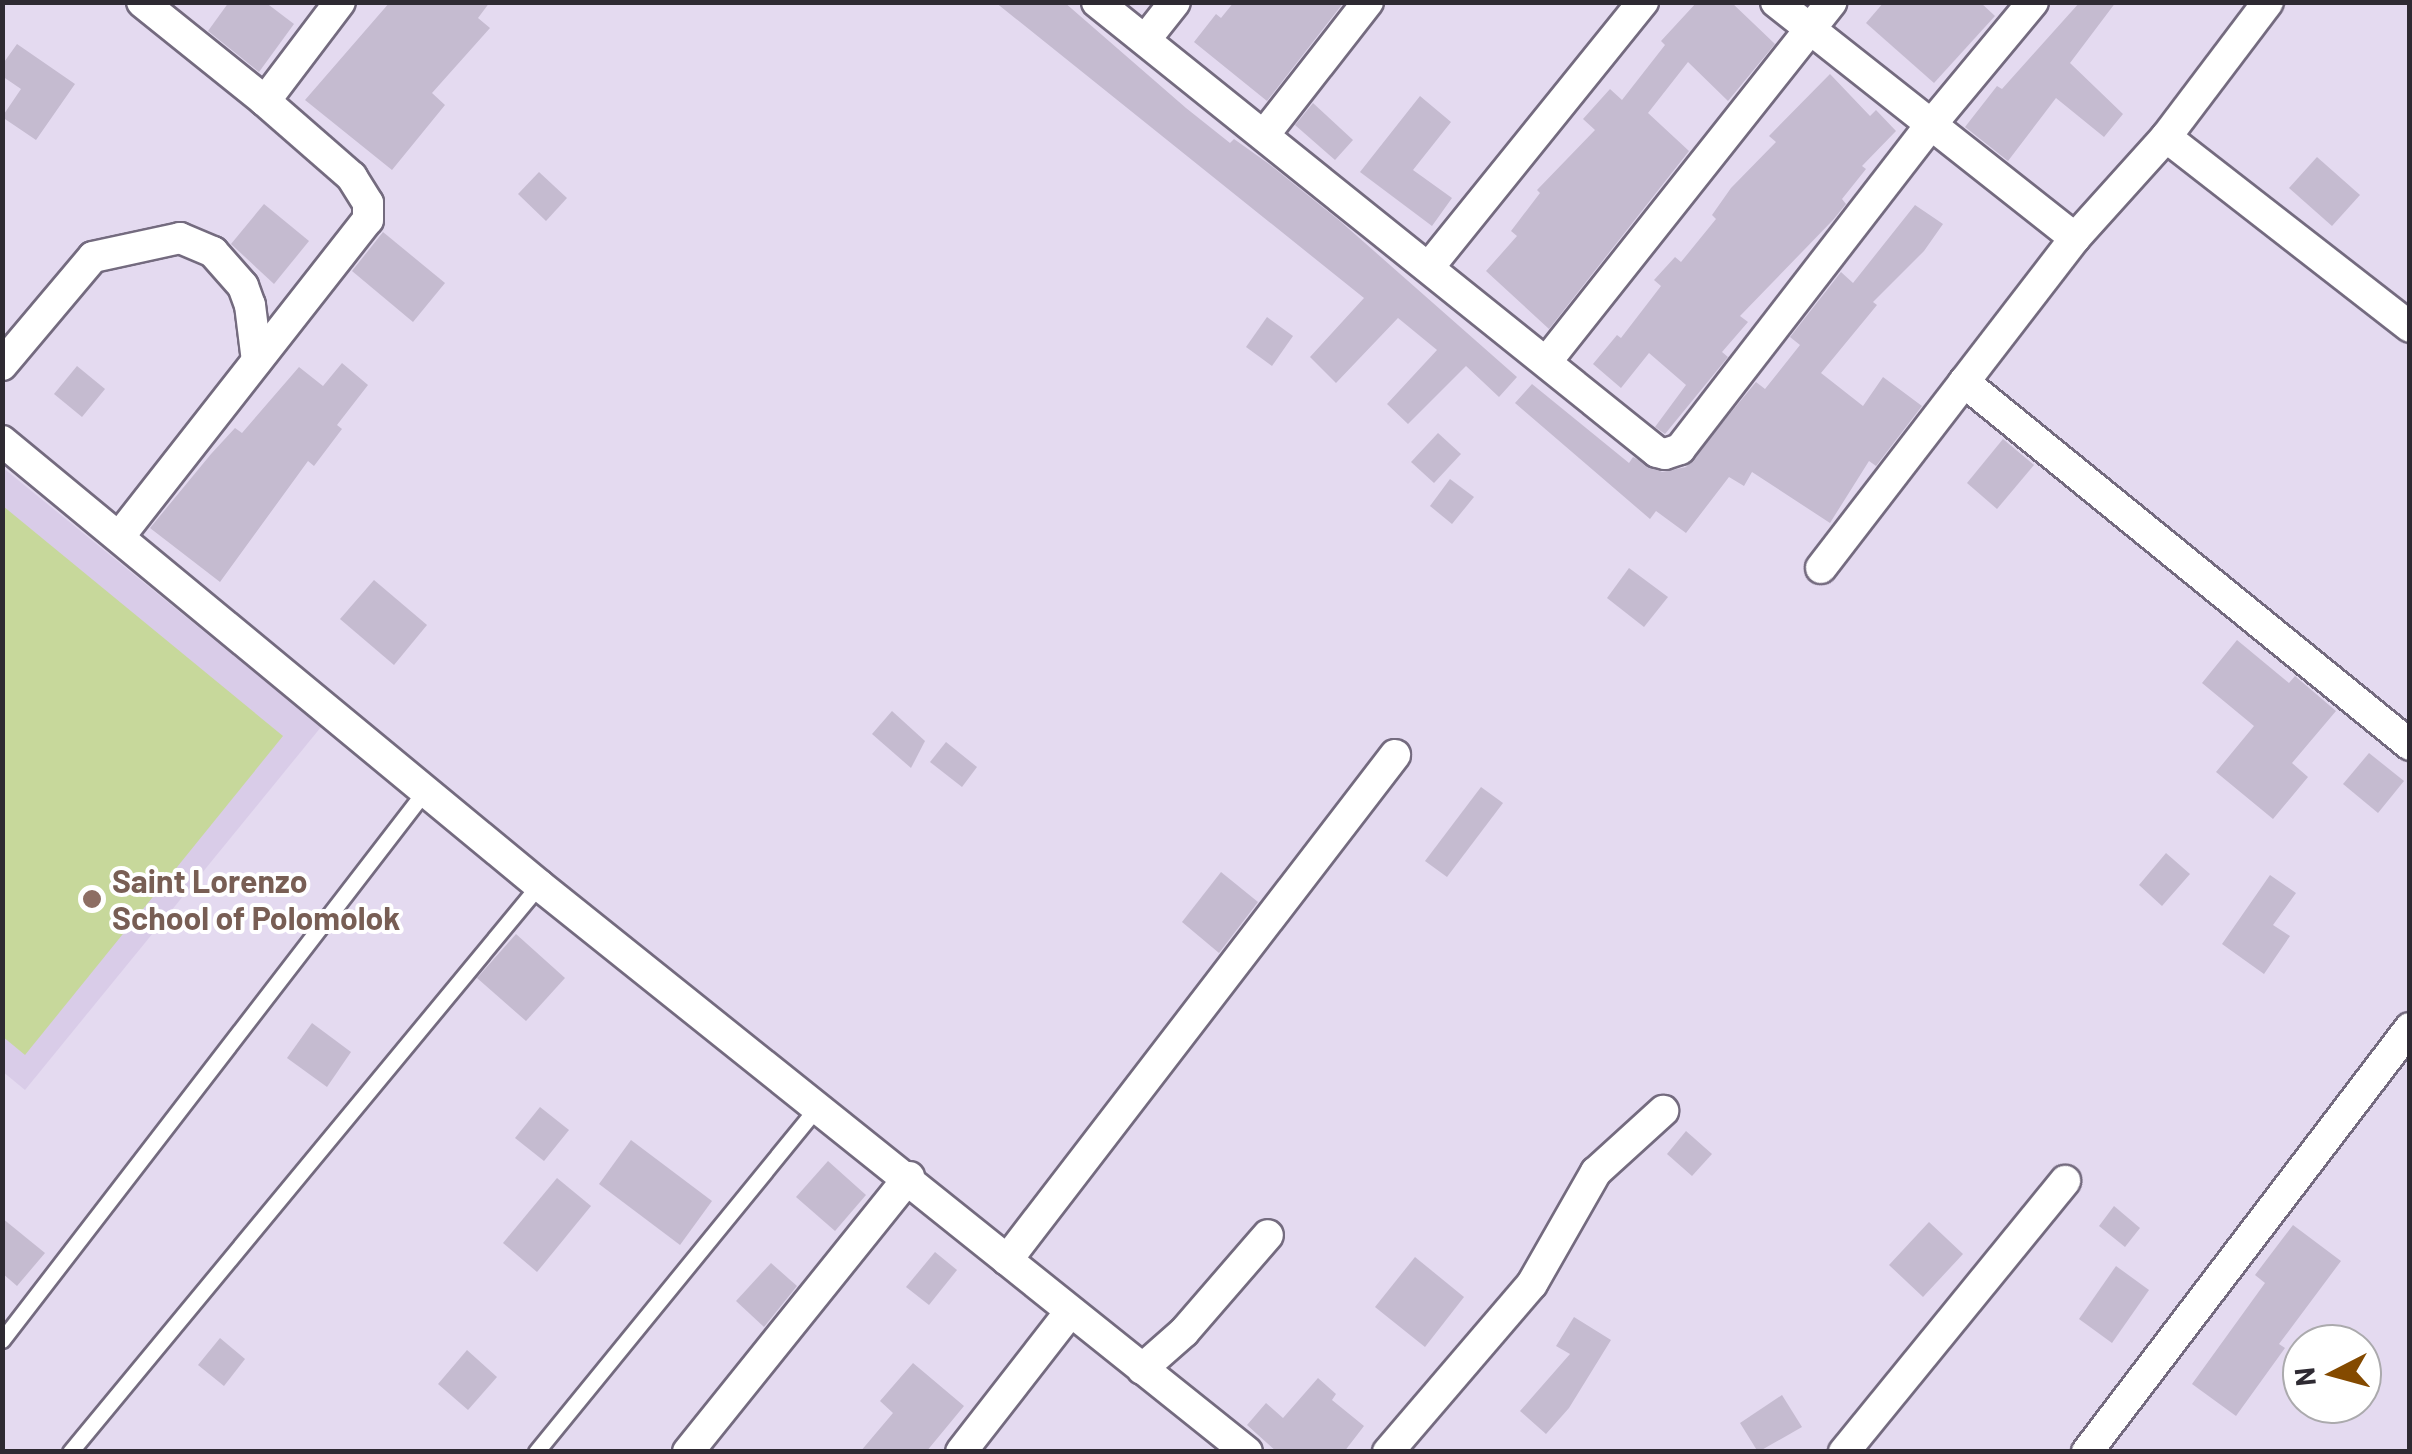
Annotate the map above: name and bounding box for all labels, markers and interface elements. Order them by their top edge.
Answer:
place label: Saint Lorenzo School of Polomolok [112,862,400,937]
marker: Saint Lorenzo School of Polomolok [81,888,103,910]
north arrow [2282,1324,2382,1424]
text: N [2286,1366,2322,1388]

